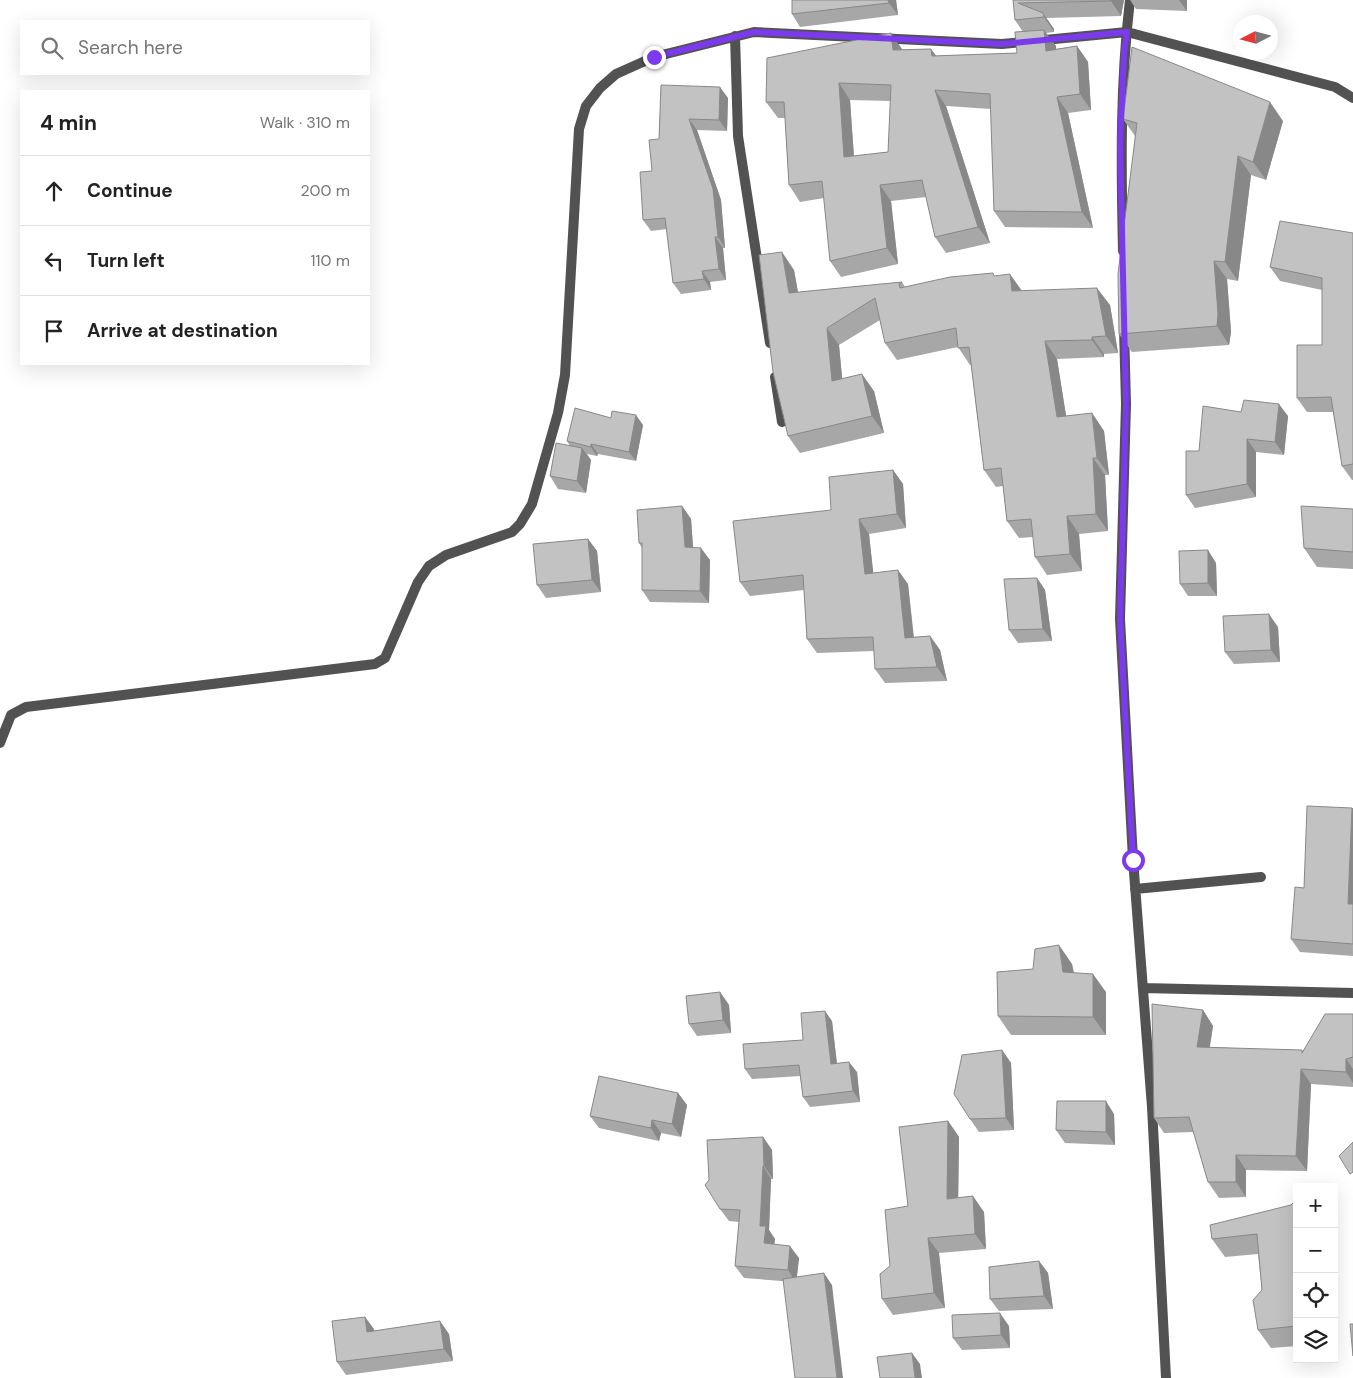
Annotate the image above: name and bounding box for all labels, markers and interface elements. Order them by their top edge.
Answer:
north arrow [1233,15,1278,60]
search box [20,20,370,75]
icon: search [38,34,66,62]
text: Search here [78,35,183,60]
route end [643,46,666,69]
text: 4 min [40,109,97,137]
text: Walk · 310 m [260,112,350,133]
icon: ahead [40,177,68,205]
text: Continue [87,178,173,203]
text: 200 m [301,180,350,201]
icon: left [40,247,68,275]
text: Turn left [87,248,165,273]
text: 110 m [311,250,350,271]
icon: arrive [40,317,68,345]
text: Arrive at destination [87,318,278,343]
route start [1122,849,1145,872]
map controls [1293,1183,1338,1363]
button: + [1293,1183,1338,1228]
button: − [1293,1228,1338,1273]
button: locate [1293,1273,1338,1318]
button: layers [1293,1318,1338,1363]

